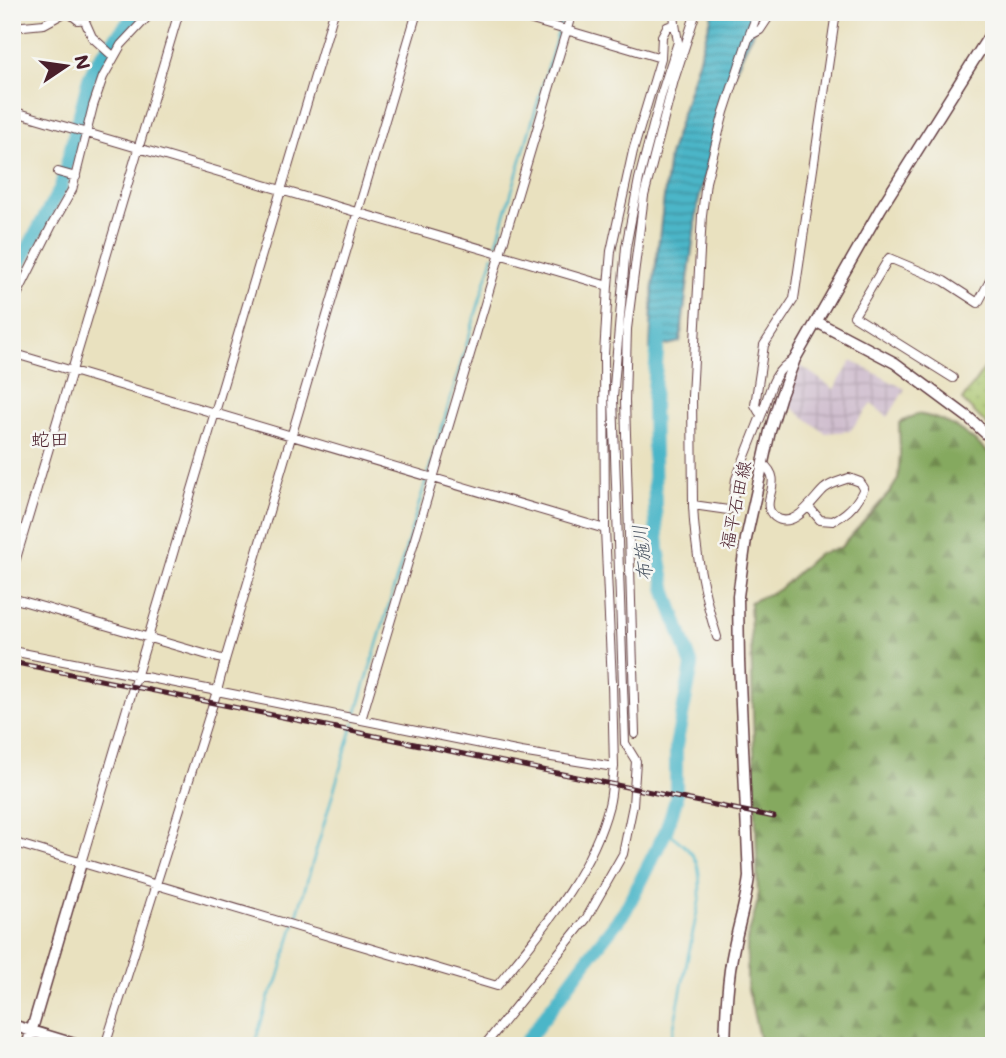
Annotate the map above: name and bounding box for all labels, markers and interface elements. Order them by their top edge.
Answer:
north arrow [32,32,102,102]
text: N [69,52,97,72]
district label: 蛇田 [31,426,69,451]
street label: 福平石田線 [714,458,756,551]
water label: 布施川 [626,523,657,583]

